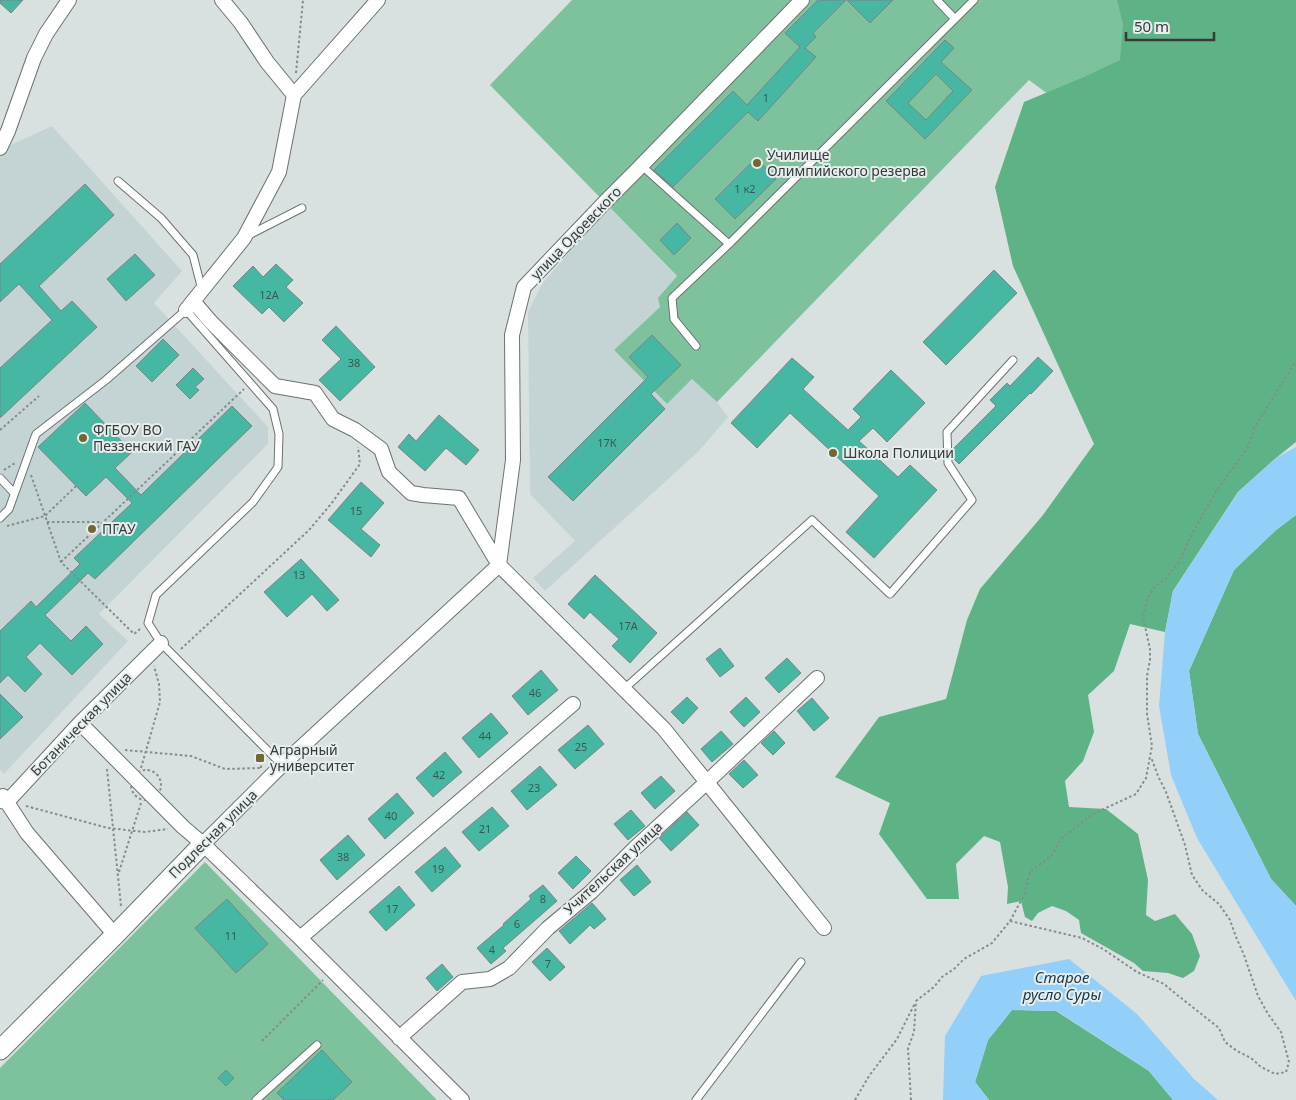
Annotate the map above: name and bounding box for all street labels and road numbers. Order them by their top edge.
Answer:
street label: улица Одоевского [526,182,625,283]
street label: Ботаническая улица [26,668,135,780]
street label: Подлесная улица [164,785,261,882]
street label: Учительская улица [559,817,666,918]

